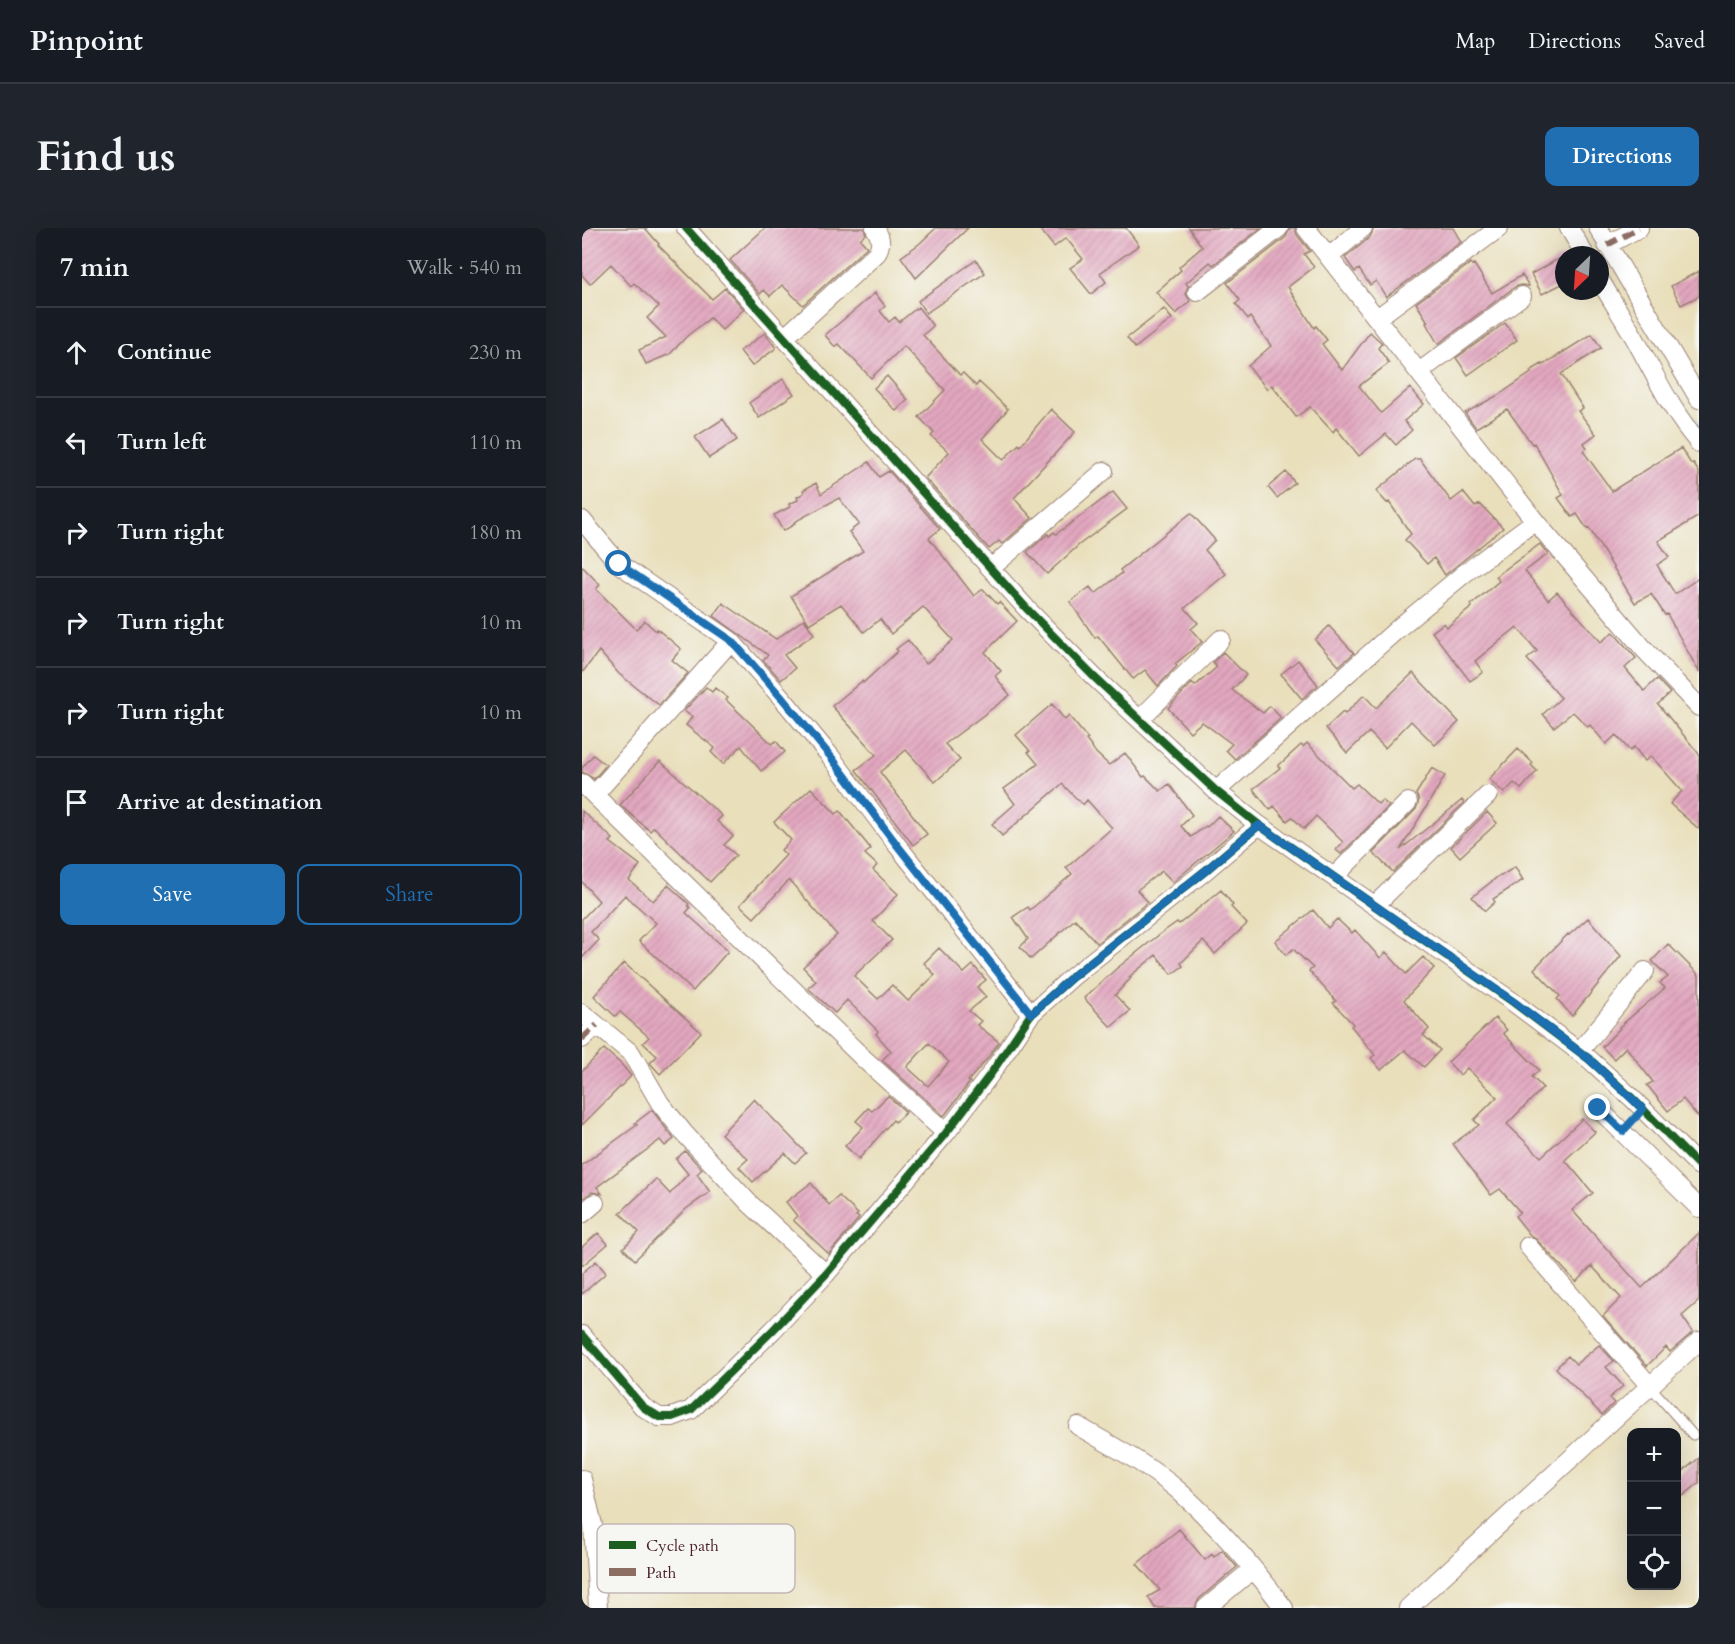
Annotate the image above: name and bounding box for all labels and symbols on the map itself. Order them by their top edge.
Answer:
north arrow [1555,246,1609,300]
route start [605,550,631,576]
route end [1584,1094,1610,1120]
legend [597,1524,795,1593]
text: Cycle path [646,1535,719,1557]
text: Path [646,1562,676,1584]

